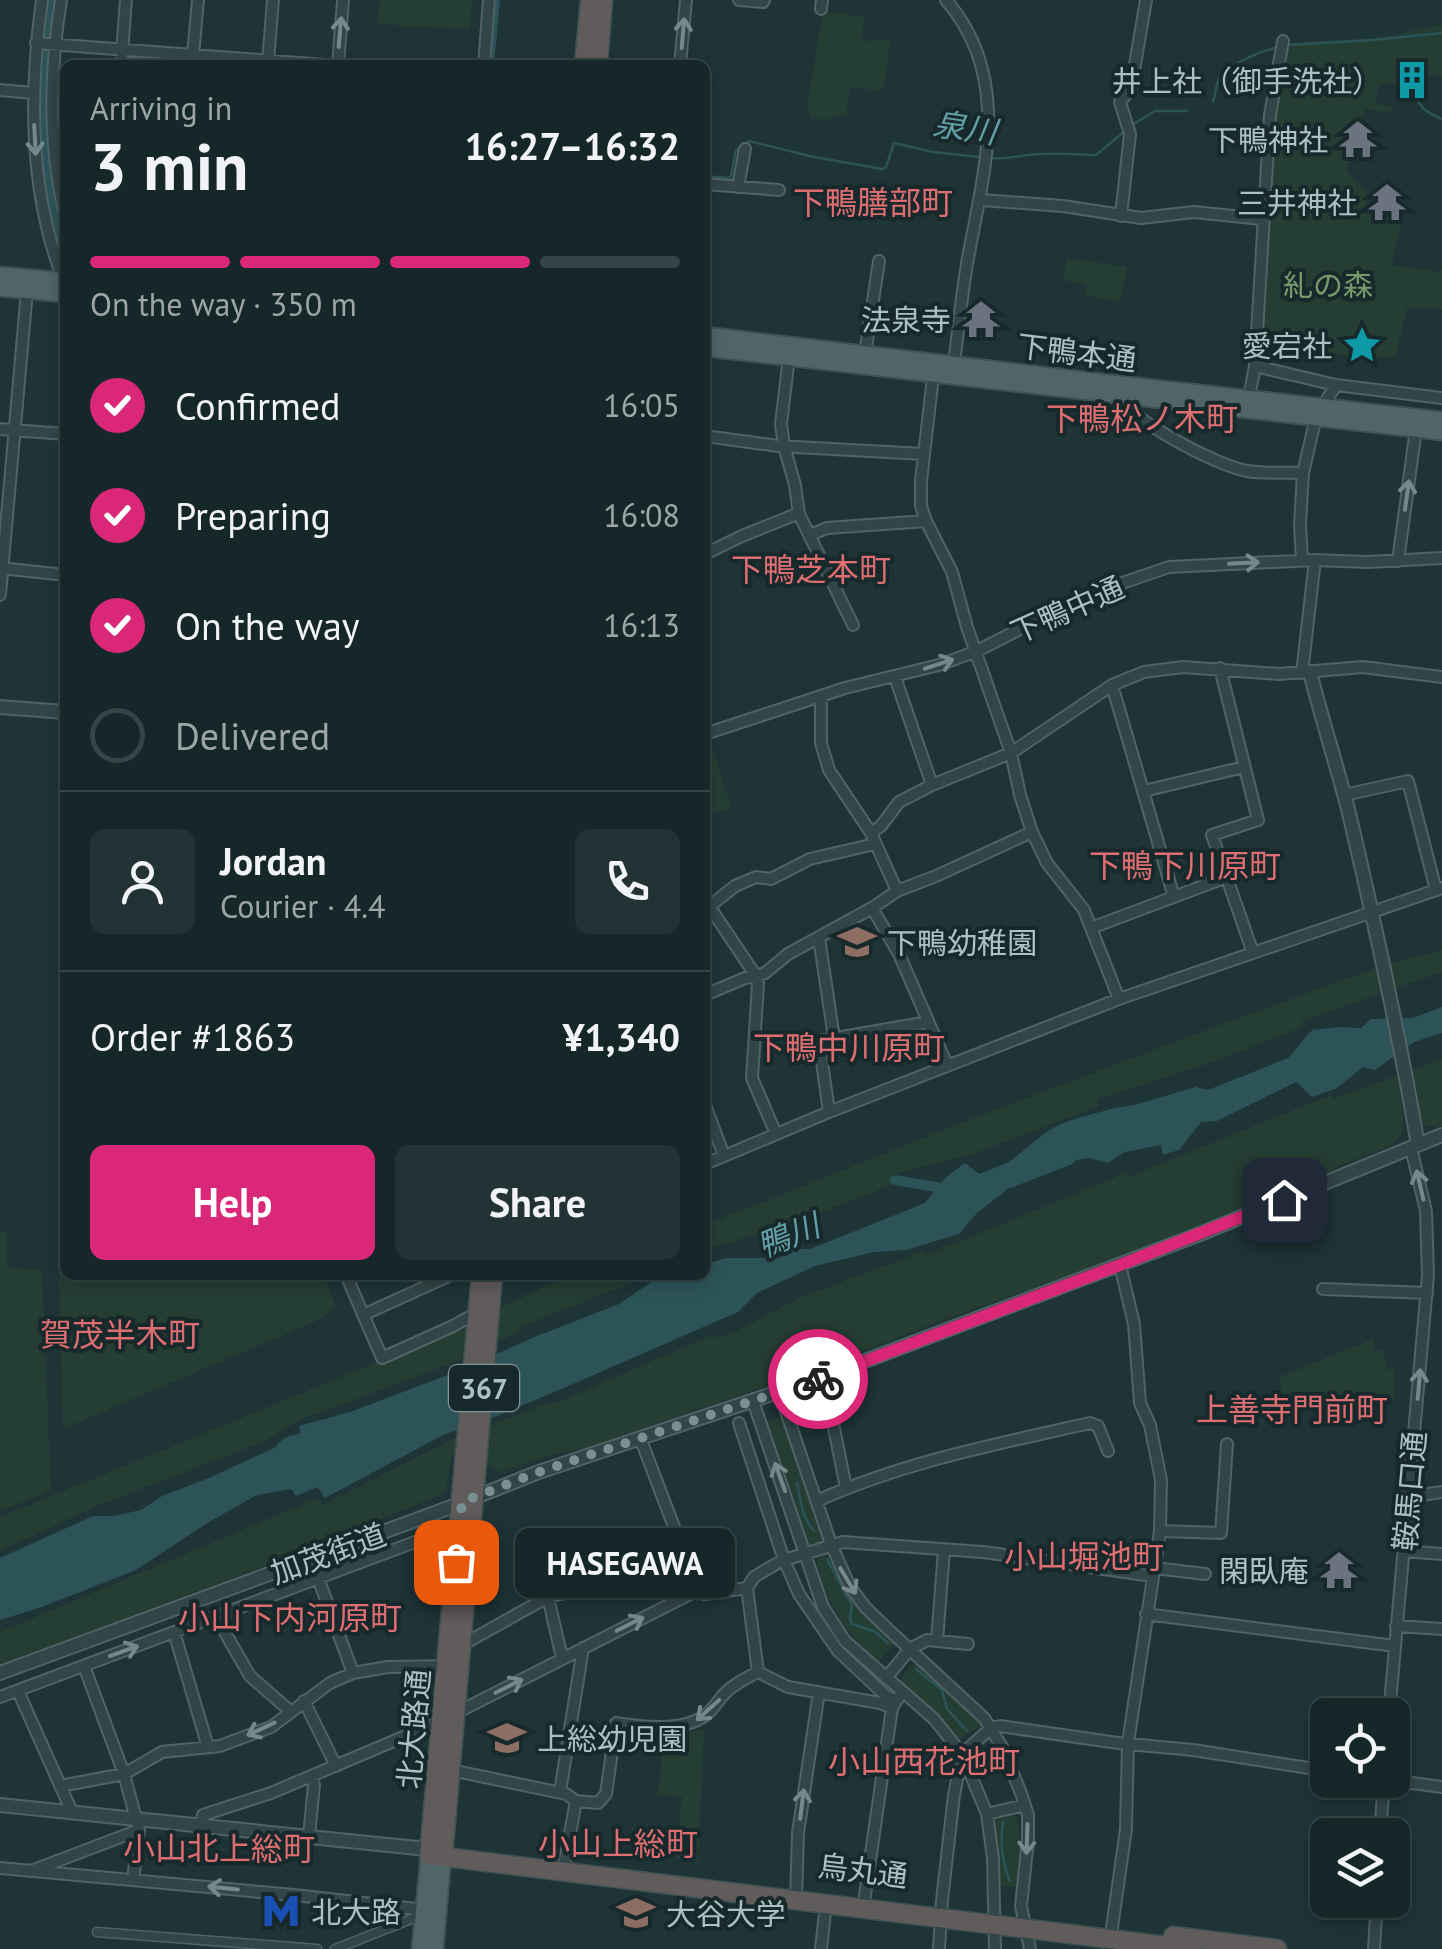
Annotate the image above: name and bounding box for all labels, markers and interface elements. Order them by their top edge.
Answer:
one-way arrow [331,17,350,49]
one-way arrow [674,17,693,49]
building icon: 井上社（御手洗社） [1391,59,1433,101]
place label: 井上社（御手洗社） [1112,61,1382,100]
text: Arriving in [90,87,232,129]
water label: 泉川 [930,102,1003,153]
temple icon: 下鴨神社 [1337,118,1379,160]
place label: 下鴨神社 [1208,120,1328,159]
text: 16:27–16:32 [465,121,680,170]
one-way arrow [26,124,45,156]
text: 3 min [90,124,249,208]
district label: 下鴨膳部町 [793,181,953,223]
temple icon: 三井神社 [1366,181,1408,223]
place label: 三井神社 [1237,183,1357,222]
park label: 糺の森 [1283,265,1373,304]
text: On the way · 350 m [90,283,357,325]
temple icon: 法泉寺 [960,298,1002,340]
place label: 法泉寺 [861,300,951,339]
place icon: 愛宕社 [1341,324,1383,366]
street label: 下鴨本通 [1015,325,1139,379]
place label: 愛宕社 [1242,326,1332,365]
icon: check [90,378,145,433]
text: Confirmed [175,381,341,430]
text: 16:05 [603,384,680,426]
district label: 下鴨松ノ木町 [1046,397,1238,439]
one-way arrow [1398,479,1417,512]
icon: check [90,488,145,543]
text: Preparing [175,491,331,540]
text: 16:08 [603,494,680,536]
district label: 下鴨芝本町 [731,548,891,590]
one-way arrow [1227,553,1259,572]
street label: 下鴨中通 [1004,567,1130,651]
icon: check [90,598,145,653]
text: On the way [175,601,360,650]
text: 16:13 [603,604,680,646]
one-way arrow [923,654,955,672]
text: Delivered [175,711,330,760]
button: person [90,829,195,934]
button: phone [575,829,680,934]
text: Jordan [220,836,326,885]
district label: 下鴨下川原町 [1089,844,1281,886]
text: Courier · 4.4 [220,885,386,927]
school or university icon: 下鴨幼稚園 [836,921,878,963]
place label: 下鴨幼稚園 [887,923,1037,962]
text: Order #1863 [90,1012,295,1061]
text: ¥1,340 [563,1012,680,1061]
district label: 下鴨中川原町 [753,1026,945,1068]
button: Help [90,1145,375,1260]
button: Share [395,1145,680,1260]
pin [1242,1158,1327,1243]
one-way arrow [1410,1170,1428,1202]
icon: home [1257,1173,1312,1228]
water label: 鴨川 [750,1202,828,1266]
district label: 賀茂半木町 [40,1313,200,1355]
courier [768,1329,868,1429]
icon: bike [791,1352,846,1407]
road number: 367 [449,1365,519,1411]
one-way arrow [1409,1369,1428,1401]
district label: 上善寺門前町 [1196,1388,1388,1430]
street label: 鞍馬口通 [1384,1430,1434,1552]
one-way arrow [770,1462,788,1493]
street label: 加茂街道 [265,1514,391,1592]
pin [414,1520,499,1605]
callout: HASEGAWA [516,1527,736,1597]
icon: bag [429,1535,484,1590]
district label: 小山堀池町 [1004,1535,1164,1577]
text: HASEGAWA [547,1542,703,1584]
temple icon: 閑臥庵 [1318,1549,1360,1591]
place label: 閑臥庵 [1219,1551,1309,1590]
one-way arrow [838,1566,858,1595]
district label: 小山下内河原町 [178,1596,402,1638]
one-way arrow [614,1614,644,1633]
one-way arrow [108,1641,139,1659]
street label: 北大路通 [388,1668,438,1790]
one-way arrow [493,1676,523,1695]
one-way arrow [695,1698,721,1722]
map controls [1310,1698,1410,1918]
button: locate [1310,1698,1410,1798]
school or university icon: 上総幼児園 [486,1717,528,1759]
place label: 上総幼児園 [537,1719,687,1758]
one-way arrow [246,1721,277,1739]
district label: 小山西花池町 [828,1740,1020,1782]
one-way arrow [793,1788,812,1821]
button: layers [1310,1818,1410,1918]
district label: 小山上総町 [538,1822,698,1864]
one-way arrow [1017,1822,1036,1855]
district label: 小山北上総町 [123,1827,315,1869]
street label: 烏丸通 [816,1845,910,1895]
one-way arrow [207,1879,240,1898]
metro station icon: 北大路 [260,1890,302,1932]
place label: 北大路 [311,1892,401,1931]
school or university icon: 大谷大学 [615,1892,657,1934]
place label: 大谷大学 [666,1894,786,1933]

